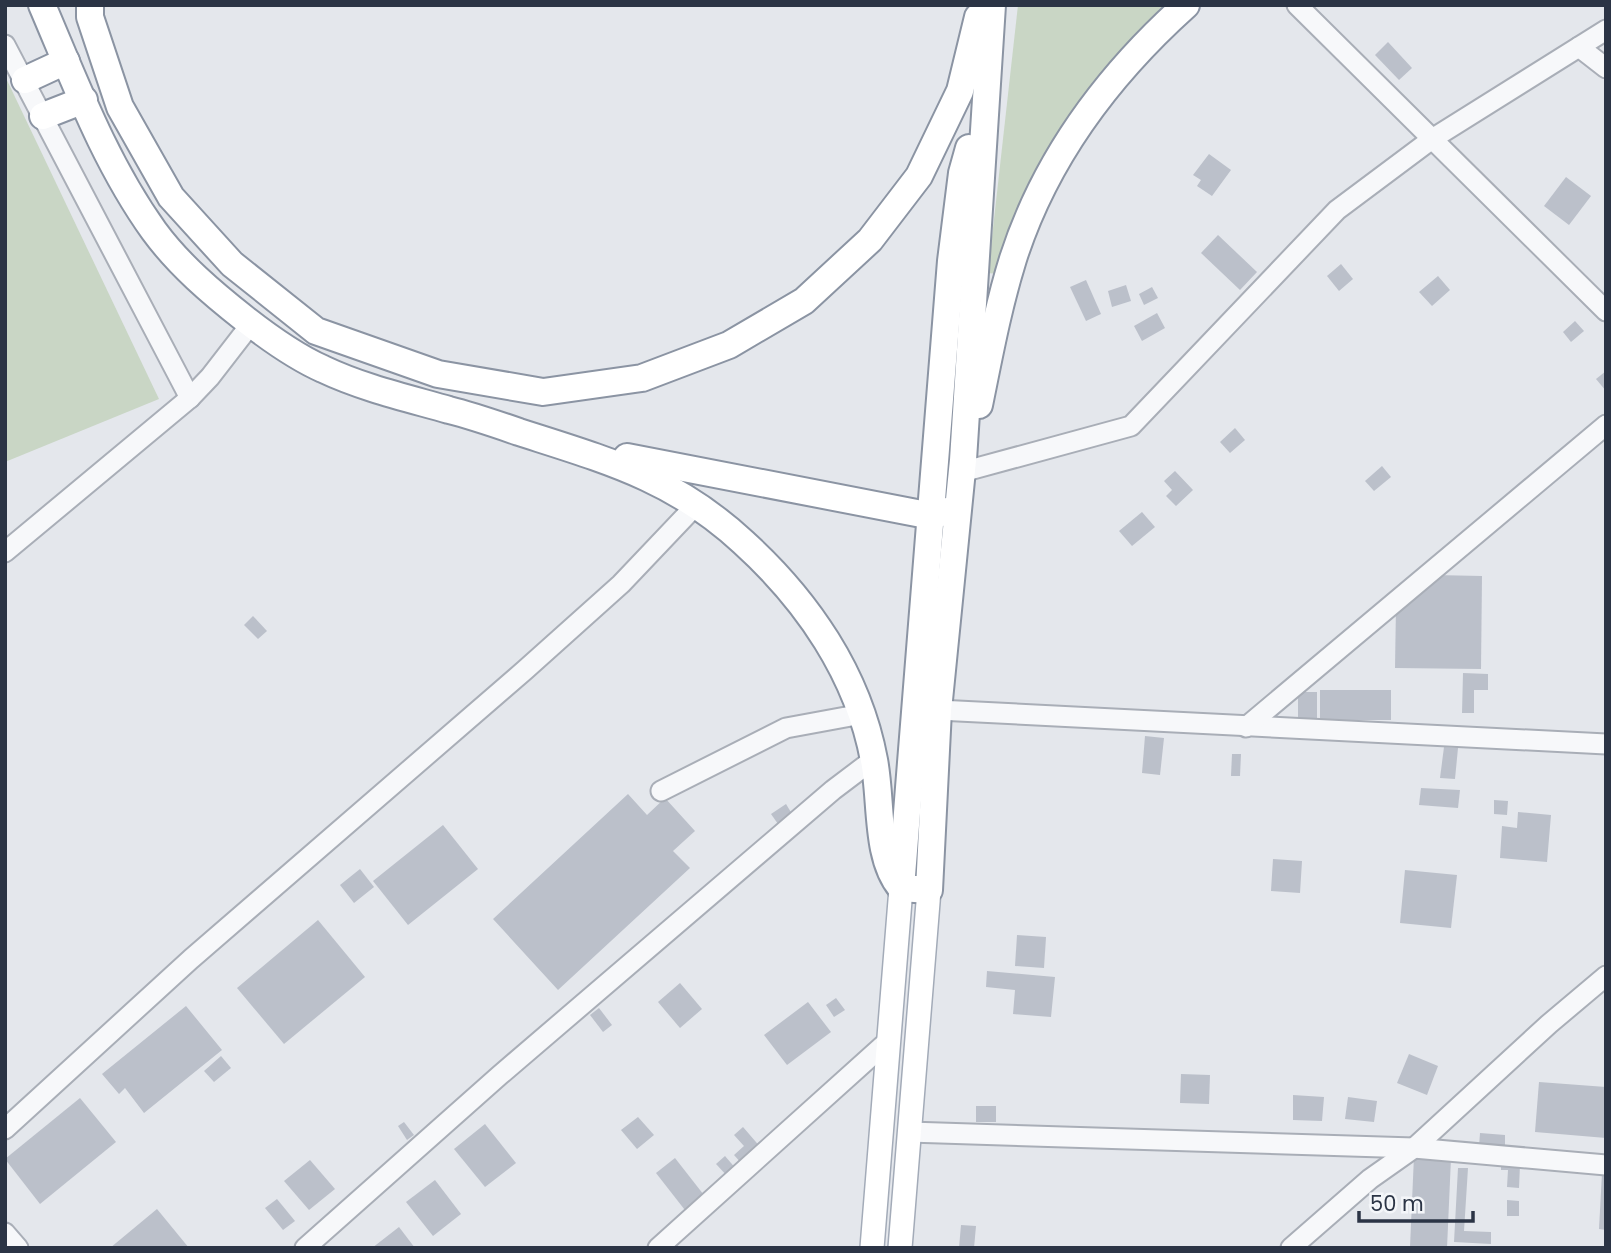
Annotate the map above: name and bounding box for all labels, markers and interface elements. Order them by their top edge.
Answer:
scale bar [1359,1180,1473,1224]
text: 50 m [1370,1189,1424,1218]

